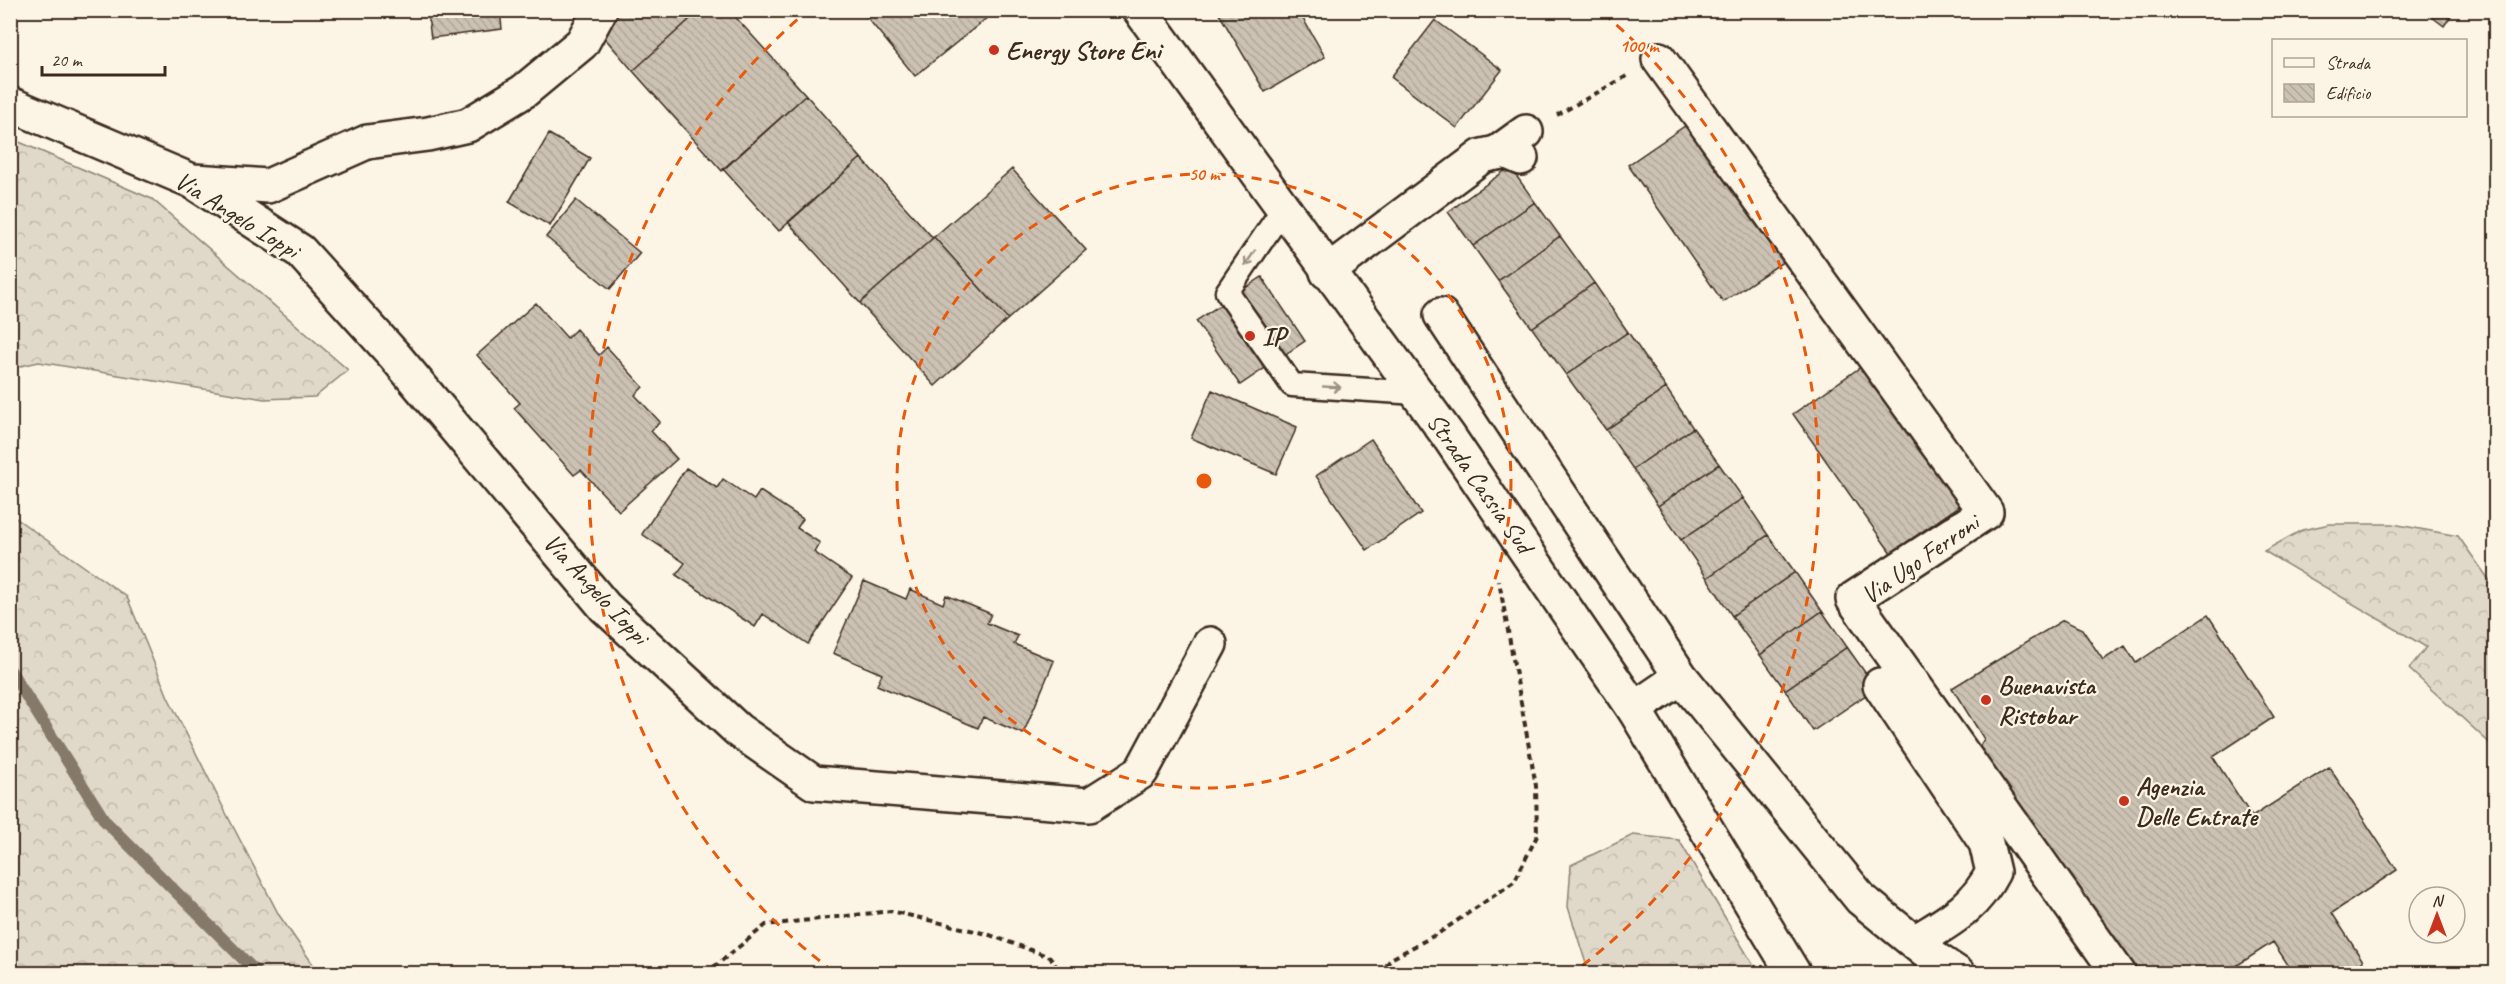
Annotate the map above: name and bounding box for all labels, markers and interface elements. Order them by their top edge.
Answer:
place label: Energy Store Eni [1006,34,1165,67]
text: 100 m [1620,35,1660,57]
scale bar [42,39,165,77]
legend [2272,39,2467,117]
marker: Energy Store Eni [987,43,1001,57]
text: 20 m [51,49,84,71]
text: Strada [2326,52,2371,74]
text: Edificio [2326,82,2372,104]
text: 50 m [1189,163,1221,185]
street label: Via Angelo Ioppi [169,164,308,268]
one-way arrow [1244,249,1256,266]
place label: IP [1262,320,1290,353]
marker: IP [1243,329,1257,343]
one-way arrow [1322,382,1342,393]
street label: Strada Cassia Sud [1419,406,1543,563]
centre of rings [1194,471,1214,491]
street label: Via Ugo Ferroni [1855,505,1988,612]
street label: Via Angelo Ioppi [536,526,658,654]
place label: Buenavista Ristobar [1998,669,2097,732]
marker: Buenavista Ristobar [1979,693,1993,707]
place label: Agenzia Delle Entrate [2136,770,2259,833]
marker: Agenzia Delle Entrate [2117,794,2131,808]
north arrow [2407,885,2467,945]
text: N [2432,891,2445,911]

